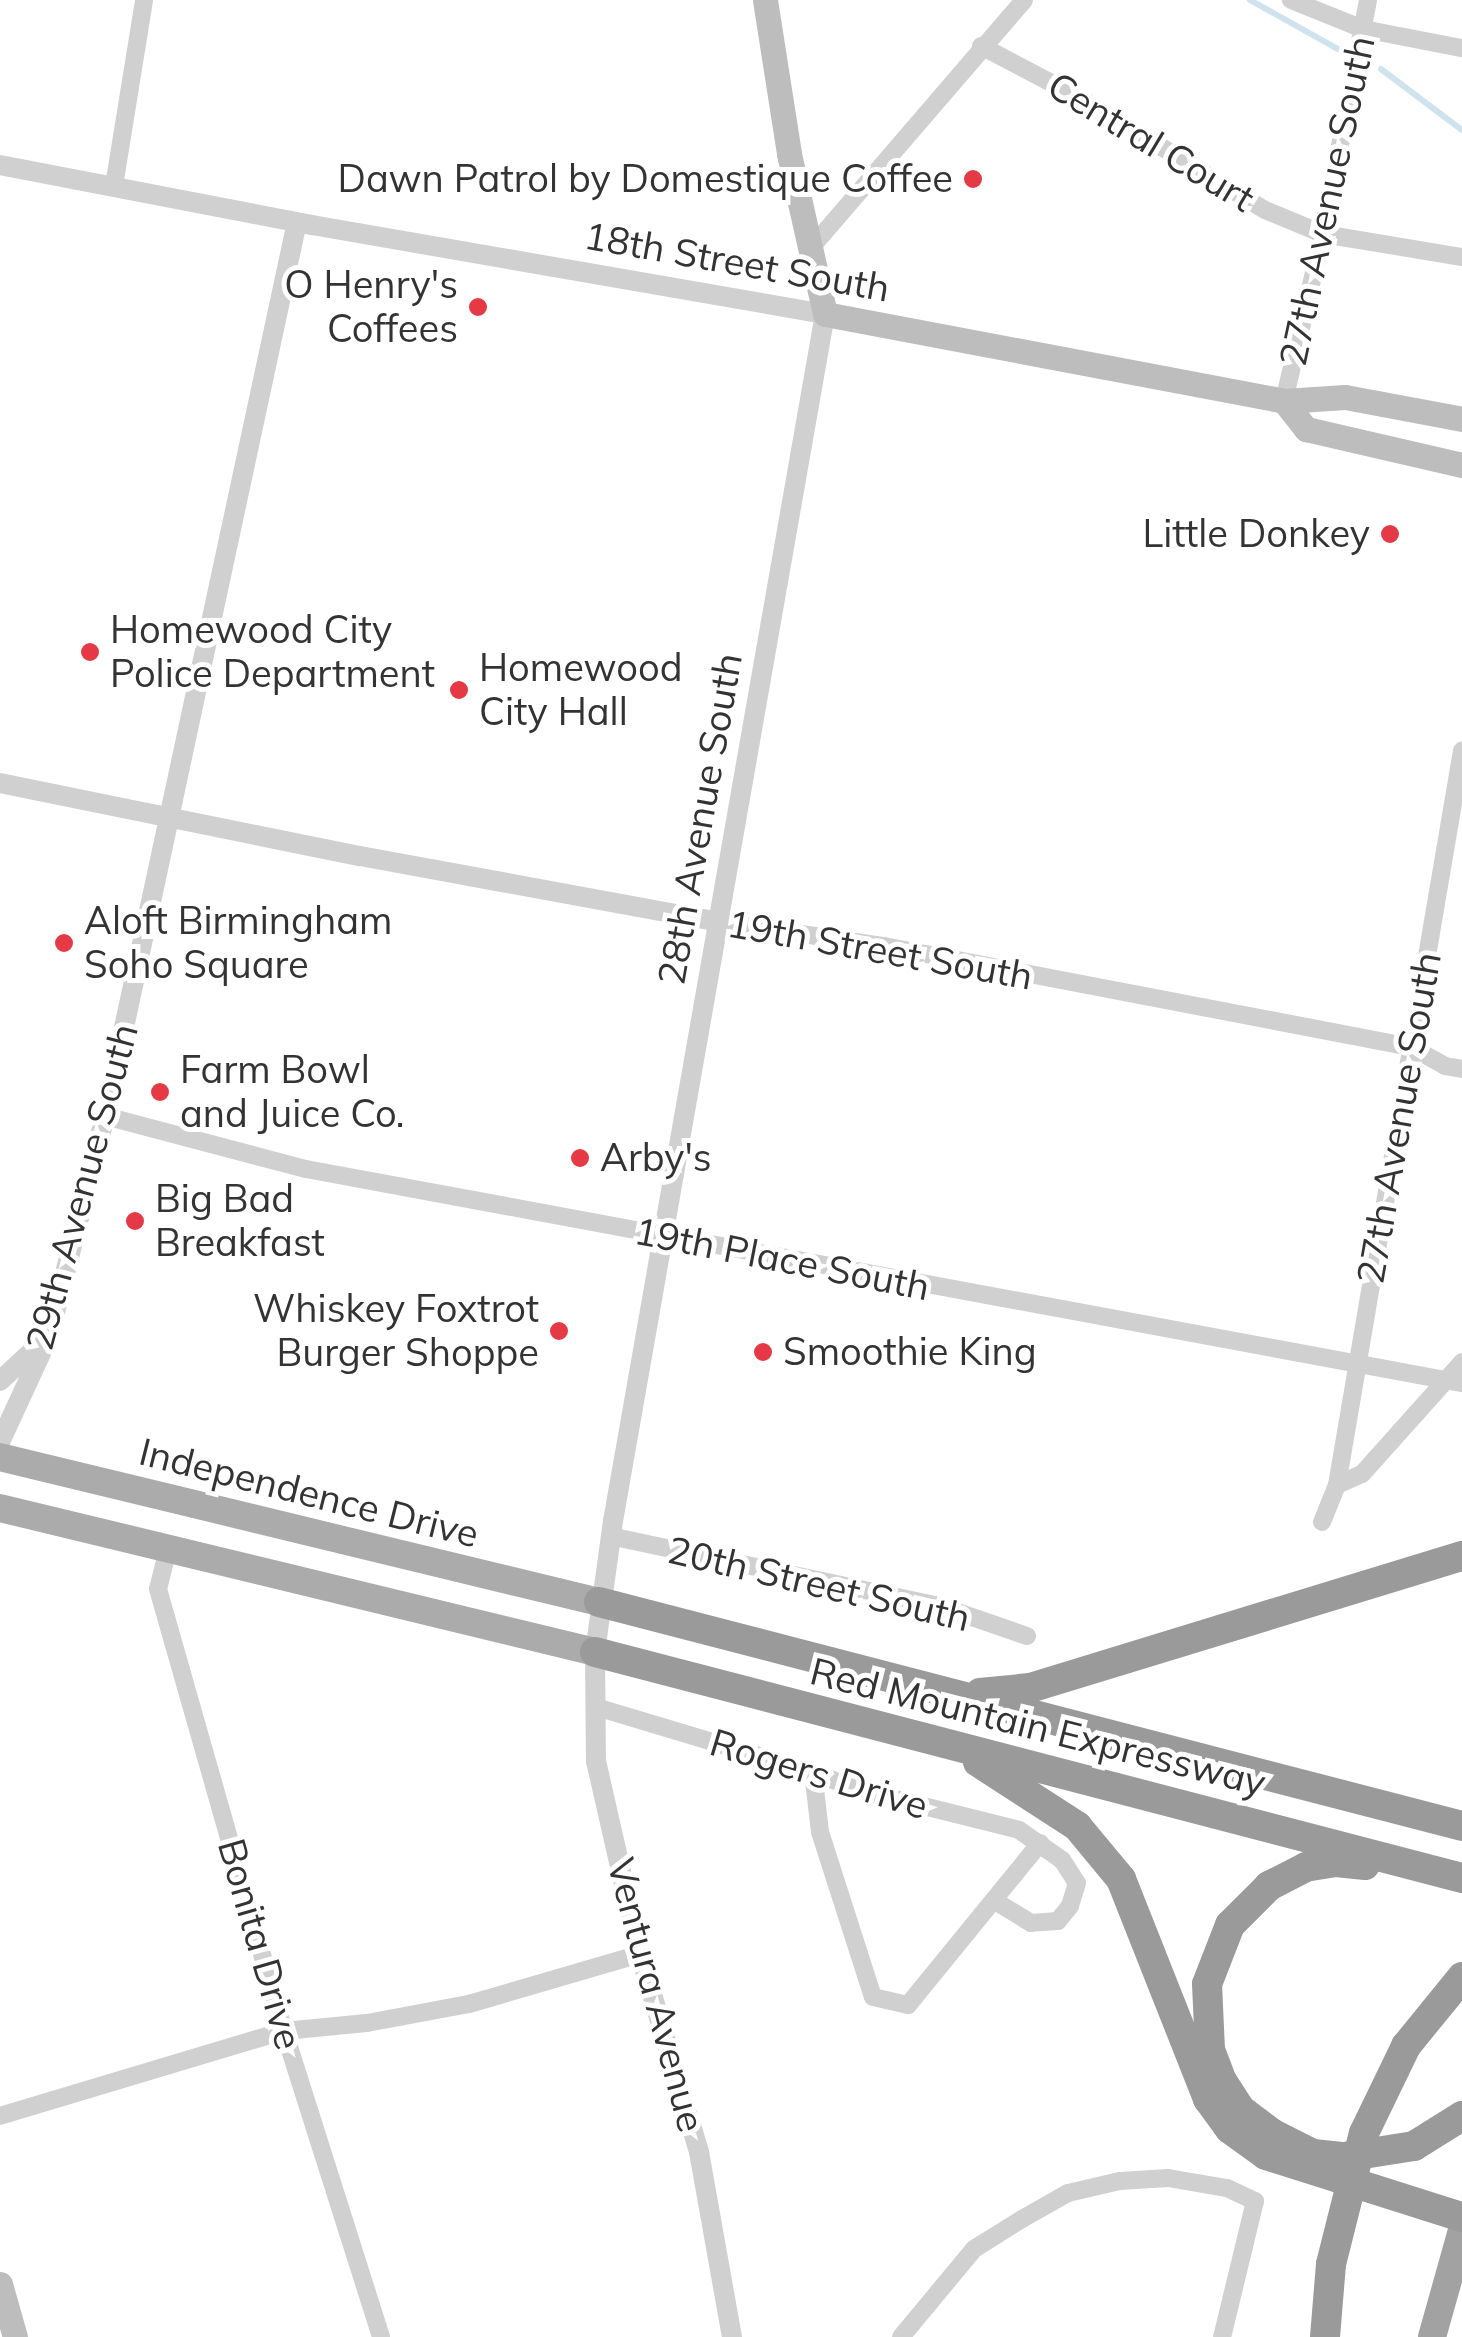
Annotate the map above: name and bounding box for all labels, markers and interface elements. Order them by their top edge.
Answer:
street label: 27th Avenue South [1270,32,1384,370]
street label: Central Court [1040,63,1262,221]
place label: Dawn Patrol by Domestique Coffee [338,156,953,202]
marker: Dawn Patrol by Domestique Coffee [962,168,984,190]
street label: 18th Street South [581,213,893,311]
place label: O Henry's Coffees [284,262,458,352]
marker: O Henry's Coffees [467,296,489,318]
place label: Little Donkey [1142,511,1370,557]
marker: Little Donkey [1379,523,1401,545]
place label: Homewood City Police Department [110,607,435,696]
marker: Homewood City Police Department [79,641,101,663]
place label: Homewood City Hall [479,645,683,734]
street label: 28th Avenue South [648,649,752,989]
marker: Homewood City Hall [448,679,470,701]
place label: Aloft Birmingham Soho Square [84,898,392,988]
street label: 19th Street South [724,901,1036,999]
marker: Aloft Birmingham Soho Square [53,932,75,954]
street label: 27th Avenue South [1347,948,1451,1288]
street label: 29th Avenue South [16,1019,148,1355]
place label: Farm Bowl and Juice Co. [180,1047,404,1136]
marker: Farm Bowl and Juice Co. [149,1081,171,1103]
place label: Arby's [600,1135,712,1181]
marker: Arby's [569,1147,591,1169]
place label: Big Bad Breakfast [155,1176,325,1266]
street label: 19th Place South [631,1208,933,1310]
marker: Big Bad Breakfast [124,1210,146,1232]
place label: Whiskey Foxtrot Burger Shoppe [253,1286,539,1376]
marker: Whiskey Foxtrot Burger Shoppe [548,1320,570,1342]
place label: Smoothie King [783,1329,1037,1375]
marker: Smoothie King [752,1341,774,1363]
street label: Independence Drive [135,1429,483,1557]
street label: 20th Street South [663,1527,975,1641]
street label: Red Mountain Expressway [806,1648,1270,1806]
street label: Rogers Drive [705,1719,933,1829]
street label: Bonita Drive [208,1834,312,2054]
street label: Ventura Avenue [598,1853,714,2137]

